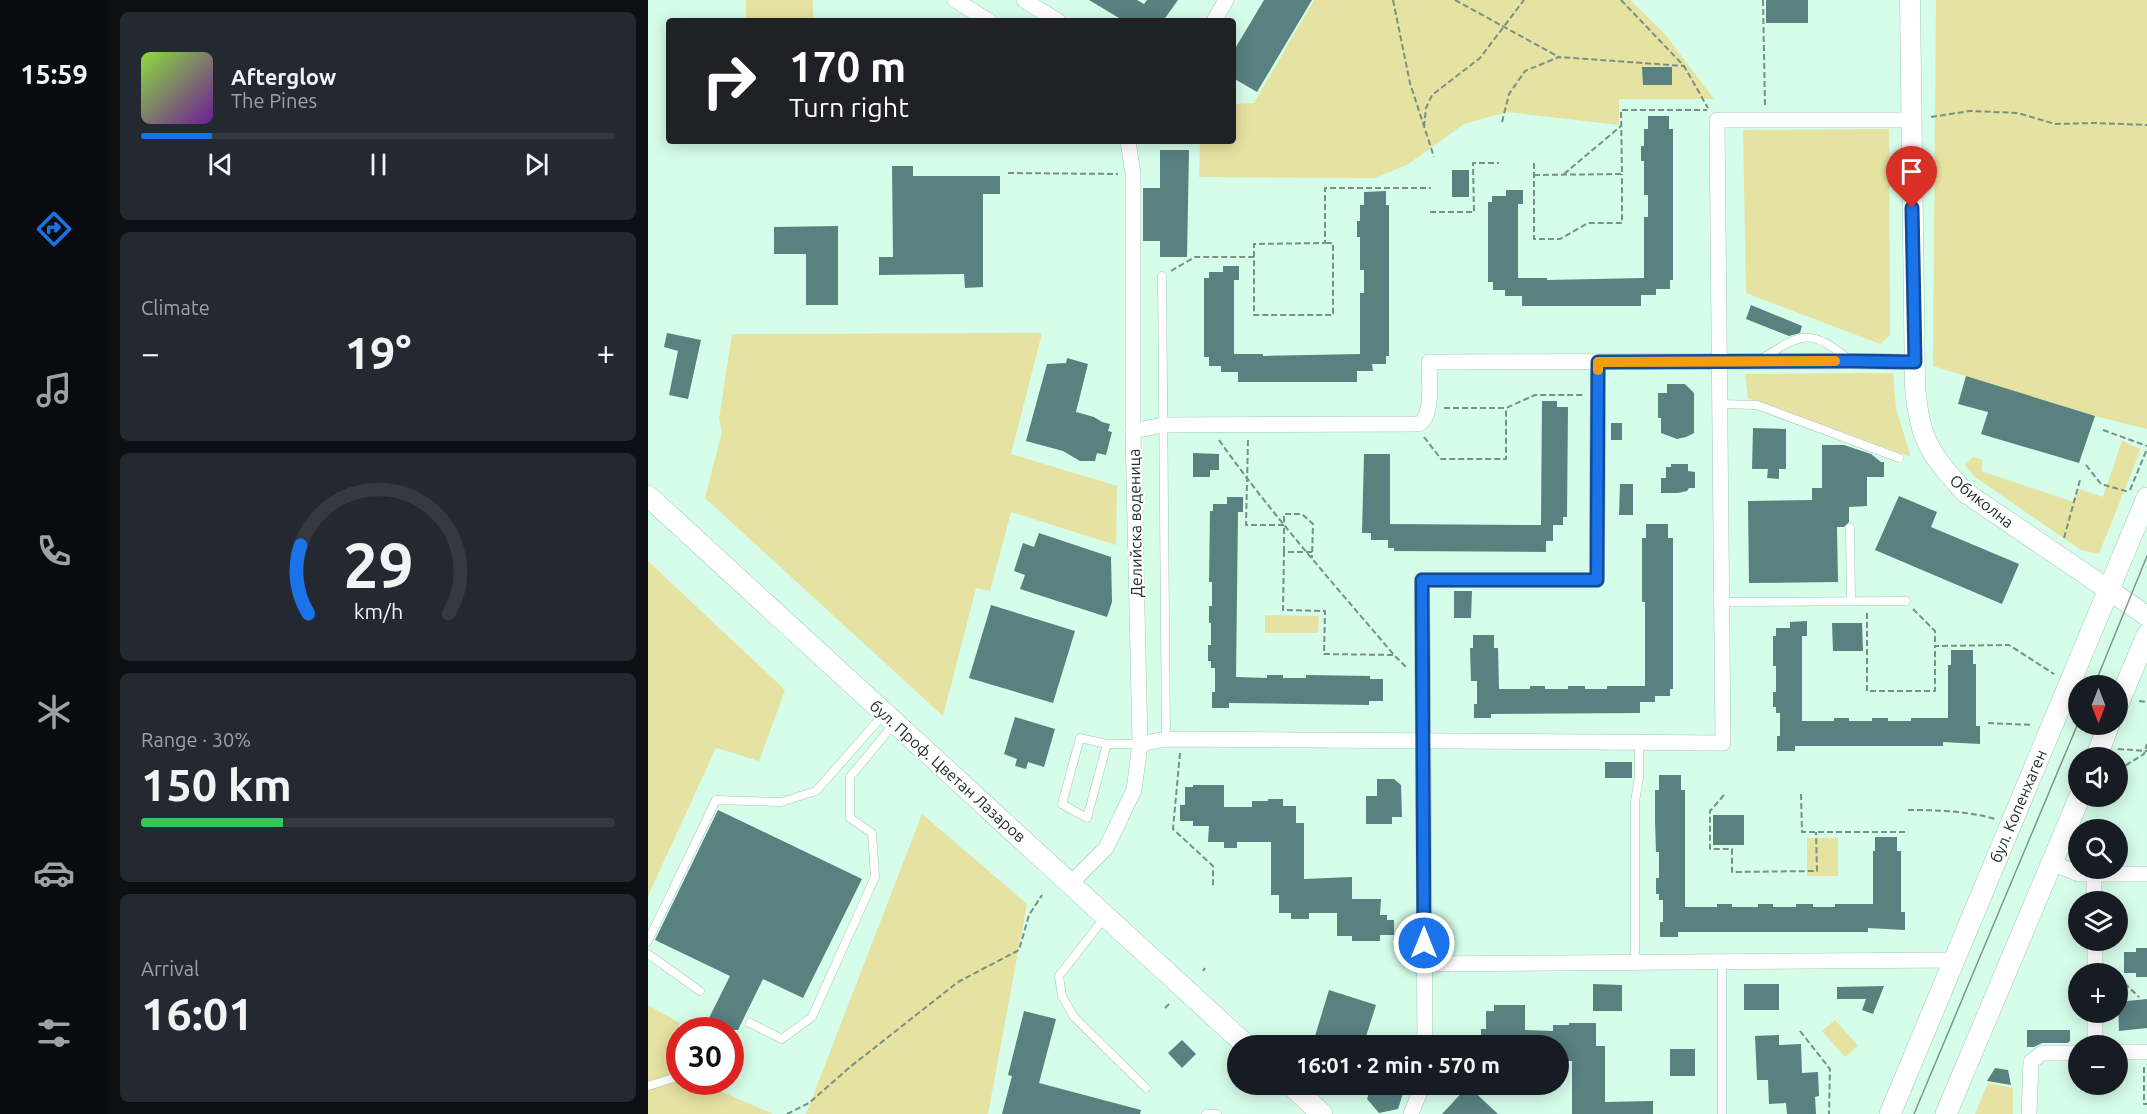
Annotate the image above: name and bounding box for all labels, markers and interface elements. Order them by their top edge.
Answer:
icon: right [690,42,768,120]
text: 170 m [789,43,906,90]
text: 15:59 [20,59,88,89]
text: Afterglow [231,64,336,89]
text: The Pines [231,89,317,112]
text: Turn right [789,92,909,122]
pin [1886,146,1937,208]
icon: previous [204,148,237,181]
icon: pause [362,148,395,181]
icon: next [520,148,553,181]
icon: arrive [1895,155,1928,188]
icon: directions [33,208,75,250]
text: Climate [141,296,210,319]
text: 19° [345,327,411,378]
text: − [141,334,160,371]
text: + [596,334,615,371]
icon: music [33,369,75,411]
street label: Делийска воденица [1125,449,1145,597]
street label: Обиколна [1947,471,2017,531]
icon: phone [33,530,75,572]
text: 29 [343,530,413,600]
text: km/h [353,599,403,623]
north arrow [2068,675,2128,735]
map controls [2068,675,2128,1095]
icon: climate [33,691,75,733]
street label: бул. Проф. Цветан Лазаров [867,696,1029,846]
text: Range · 30% [141,728,251,751]
street label: бул. Копенхаген [1986,747,2050,865]
button: sound [2068,747,2128,807]
text: 150 km [141,759,292,810]
button: search [2068,819,2128,879]
icon: car [33,852,75,894]
button: layers [2068,891,2128,951]
position arrow [1392,911,1456,975]
text: Arrival [141,957,199,980]
button: + [2068,963,2128,1023]
text: 16:01 [141,988,254,1039]
icon: filters [33,1012,75,1054]
speed limit sign: 30 [666,1017,744,1095]
button: − [2068,1035,2128,1095]
text: 16:01 · 2 min · 570 m [1296,1052,1500,1077]

